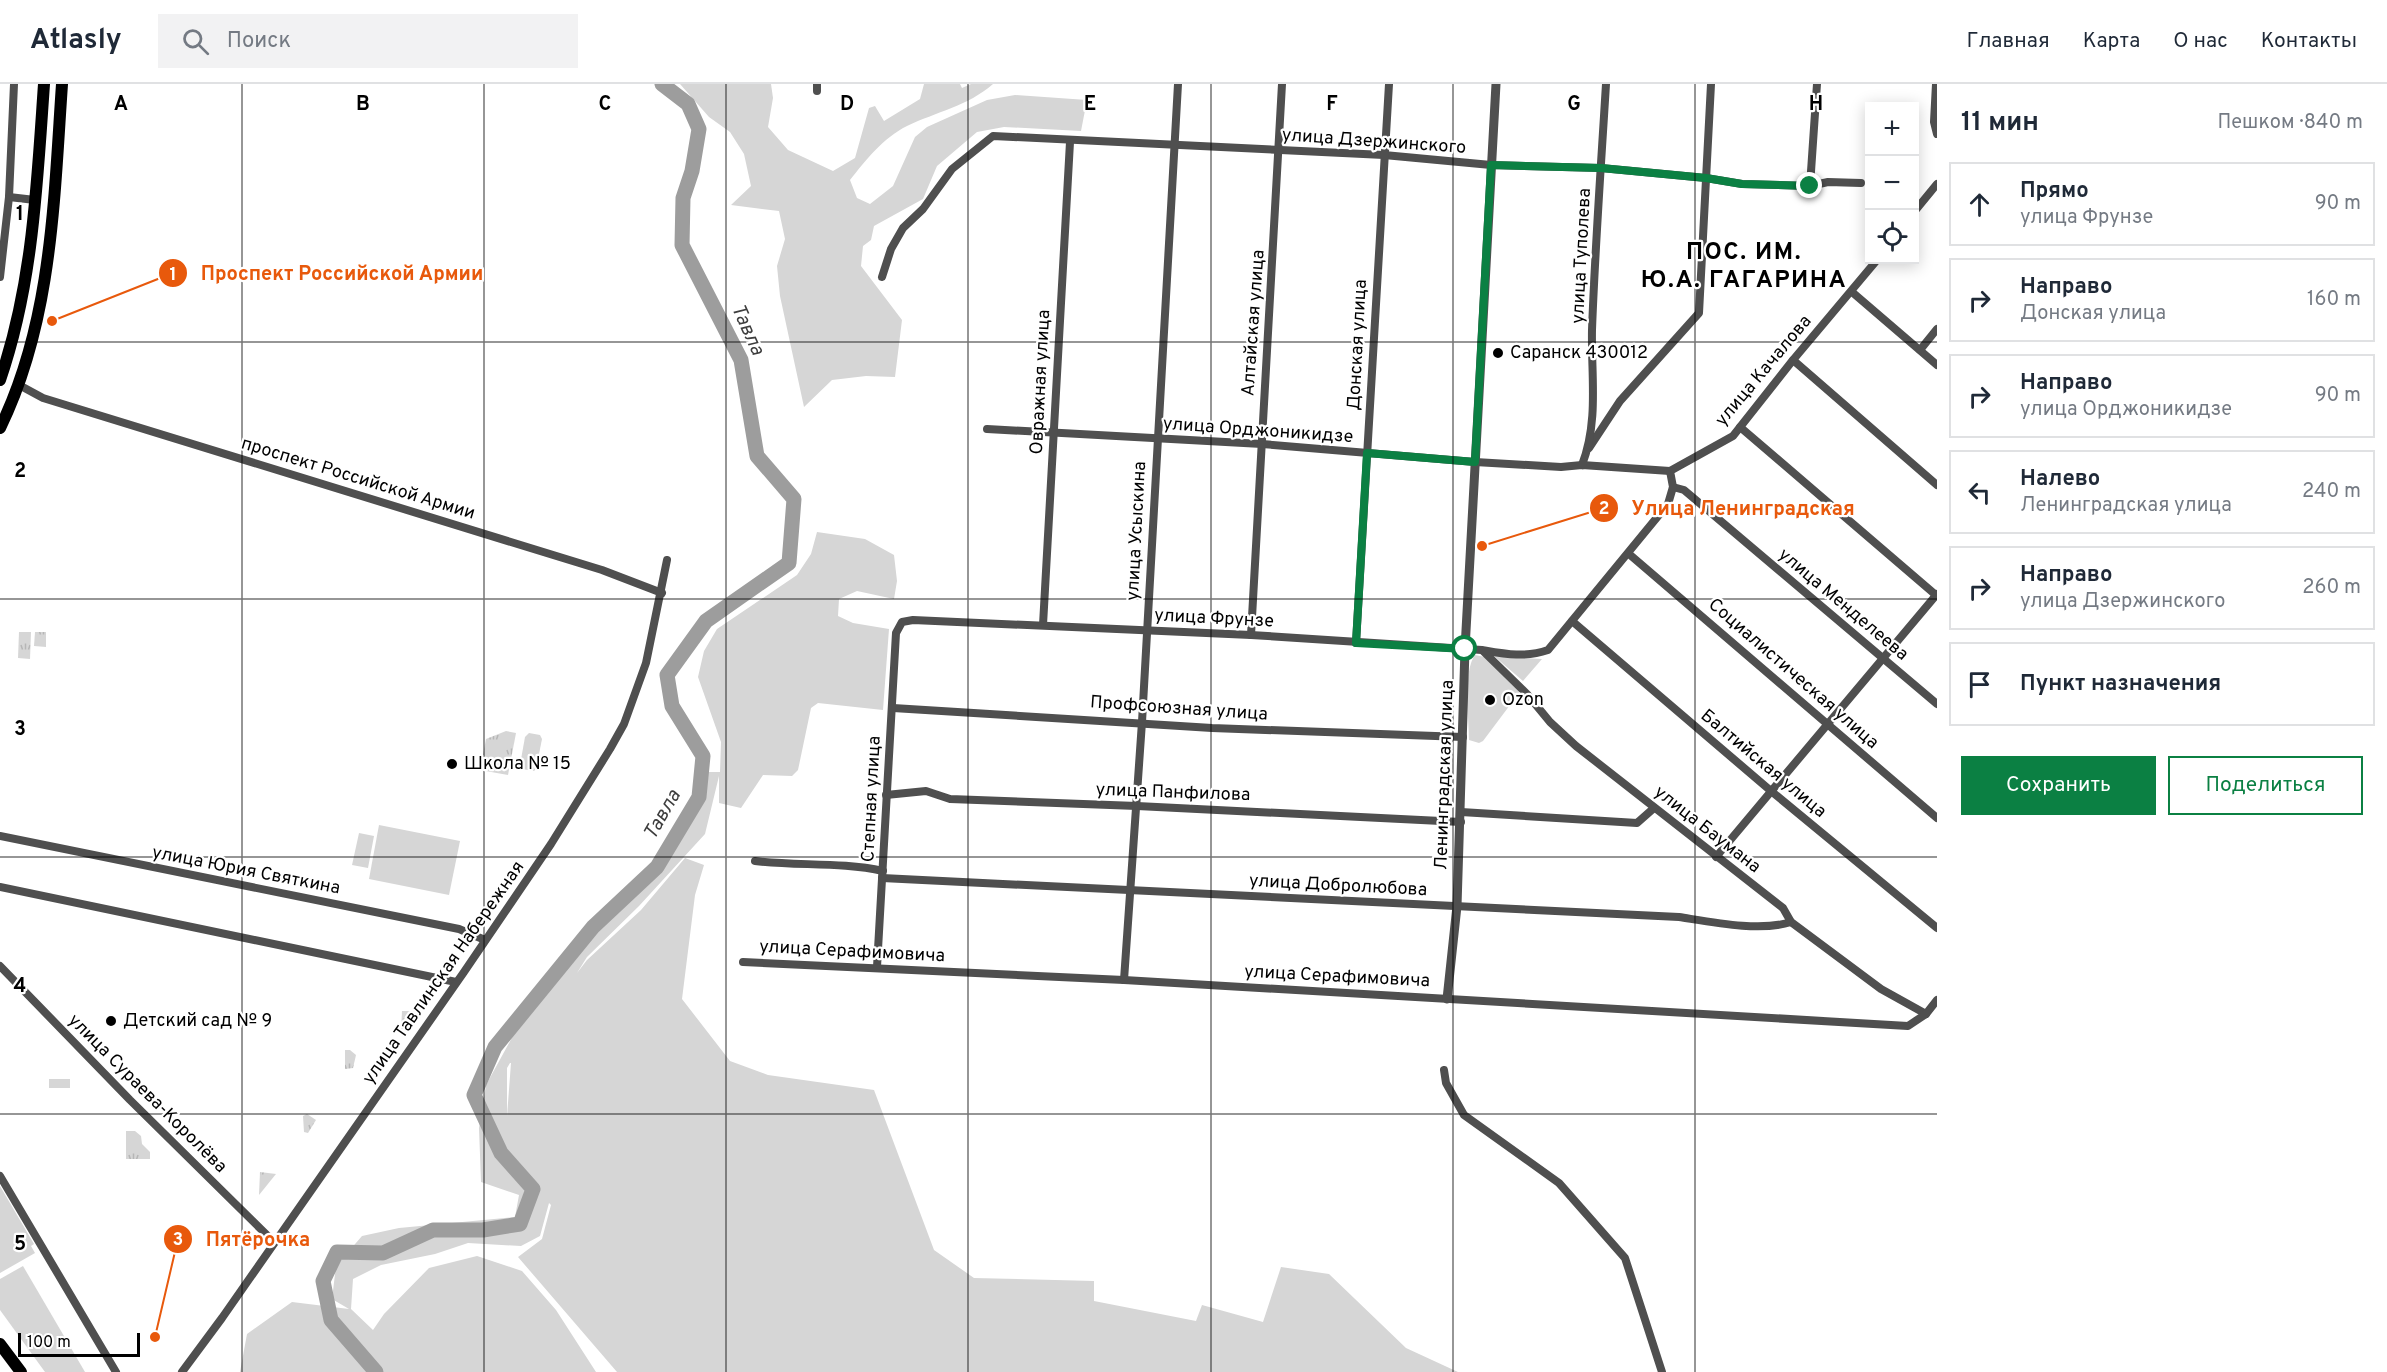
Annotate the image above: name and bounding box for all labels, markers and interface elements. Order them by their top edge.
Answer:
search box [158,14,578,68]
text: Atlasly [30,23,122,59]
icon: search [179,25,212,58]
text: Поиск [227,28,291,55]
text: Главная [1966,28,2050,55]
text: Карта [2083,28,2140,55]
text: О нас [2173,28,2228,55]
text: Контакты [2261,28,2357,55]
text: A [114,92,128,118]
text: B [356,92,370,118]
text: C [599,92,611,118]
text: D [840,92,854,118]
text: E [1084,92,1096,118]
text: F [1326,92,1338,118]
text: G [1567,92,1581,118]
text: H [1809,92,1823,118]
map controls [1865,102,1919,264]
button: + [1865,102,1919,156]
text: 11 мин [1961,107,2039,140]
text: Пешком · 840 m [2217,110,2363,136]
street label: улица Дзержинского [1281,124,1467,160]
button: − [1865,156,1919,210]
route end [1796,172,1822,198]
text: Прямо [2020,178,2089,205]
street label: улица Туполева [1567,188,1597,324]
icon: ahead [1963,188,1996,221]
text: 90 m [2315,191,2361,217]
text: 1 [16,202,24,228]
text: улица Фрунзе [2020,205,2153,231]
button: locate [1865,210,1919,264]
district label: ПОС. ИМ. Ю.А. ГАГАРИНА [1641,238,1847,296]
street label: Алтайская улица [1237,249,1271,397]
callout: Проспект Российской Армии [158,254,495,292]
text: Проспект Российской Армии [201,262,483,288]
text: 1 [169,264,177,287]
text: Направо [2020,274,2112,301]
street label: Донская улица [1343,279,1373,411]
icon: right [1963,284,1996,317]
text: 160 m [2307,287,2361,313]
water label: Тавла [724,300,770,360]
text: Донская улица [2020,301,2166,327]
street label: Овражная улица [1026,309,1056,455]
street label: улица Качалова [1711,311,1817,431]
place label: Саранск 430012 [1510,342,1648,365]
marker: Саранск 430012 [1491,346,1505,360]
text: Направо [2020,370,2112,397]
icon: right [1963,380,1996,413]
text: 90 m [2315,383,2361,409]
text: улица Орджоникидзе [2020,397,2232,423]
street label: улица Орджоникидзе [1162,413,1354,449]
street label: проспект Российской Армии [238,432,478,526]
text: 2 [14,459,26,485]
street label: улица Усыскина [1122,461,1152,601]
text: Налево [2020,466,2100,493]
icon: left [1963,476,1996,509]
text: 240 m [2302,479,2361,505]
callout: Улица Ленинградская [1589,489,1867,527]
text: Ленинградская улица [2020,493,2232,519]
text: Улица Ленинградская [1631,497,1855,523]
text: 2 [1598,498,1610,521]
street label: улица Менделеева [1773,544,1913,666]
text: Направо [2020,562,2112,589]
icon: right [1963,572,1996,605]
text: 260 m [2302,575,2361,601]
text: улица Дзержинского [2020,589,2225,615]
street label: Социалистическая улица [1703,594,1883,754]
street label: улица Фрунзе [1154,604,1274,634]
route start [1451,635,1477,661]
icon: arrive [1963,668,1996,701]
text: Пункт назначения [2020,671,2221,698]
street label: Ленинградская улица [1430,679,1460,871]
place label: Ozon [1502,689,1544,712]
street label: Профсоюзная улица [1089,691,1269,727]
marker: Ozon [1483,693,1497,707]
street label: Балтийская улица [1695,705,1831,823]
text: 3 [14,717,26,743]
street label: Степная улица [857,735,887,863]
place label: Школа № 15 [464,753,571,776]
button: Сохранить [1961,756,2156,815]
button: Поделиться [2168,756,2363,815]
marker: Школа № 15 [445,757,459,771]
street label: улица Панфилова [1095,779,1251,807]
street label: улица Баумана [1649,781,1765,879]
water label: Тавла [638,785,688,845]
street label: улица Юрия Святкина [150,841,342,901]
street label: улица Тавлинская Набережная [358,857,530,1089]
street label: улица Добролюбова [1248,870,1428,902]
street label: улица Серафимовича [759,936,945,968]
street label: улица Серафимовича [1244,961,1430,993]
text: 4 [14,974,26,1000]
street label: улица Сураева-Королёва [63,1010,231,1178]
place label: Детский сад № 9 [123,1010,272,1033]
marker: Детский сад № 9 [104,1014,118,1028]
callout: Пятёрочка [163,1220,322,1258]
text: Пятёрочка [206,1228,310,1254]
text: 3 [173,1229,183,1252]
text: 5 [14,1232,26,1258]
scale bar [18,1330,140,1358]
text: 100 m [27,1333,71,1353]

